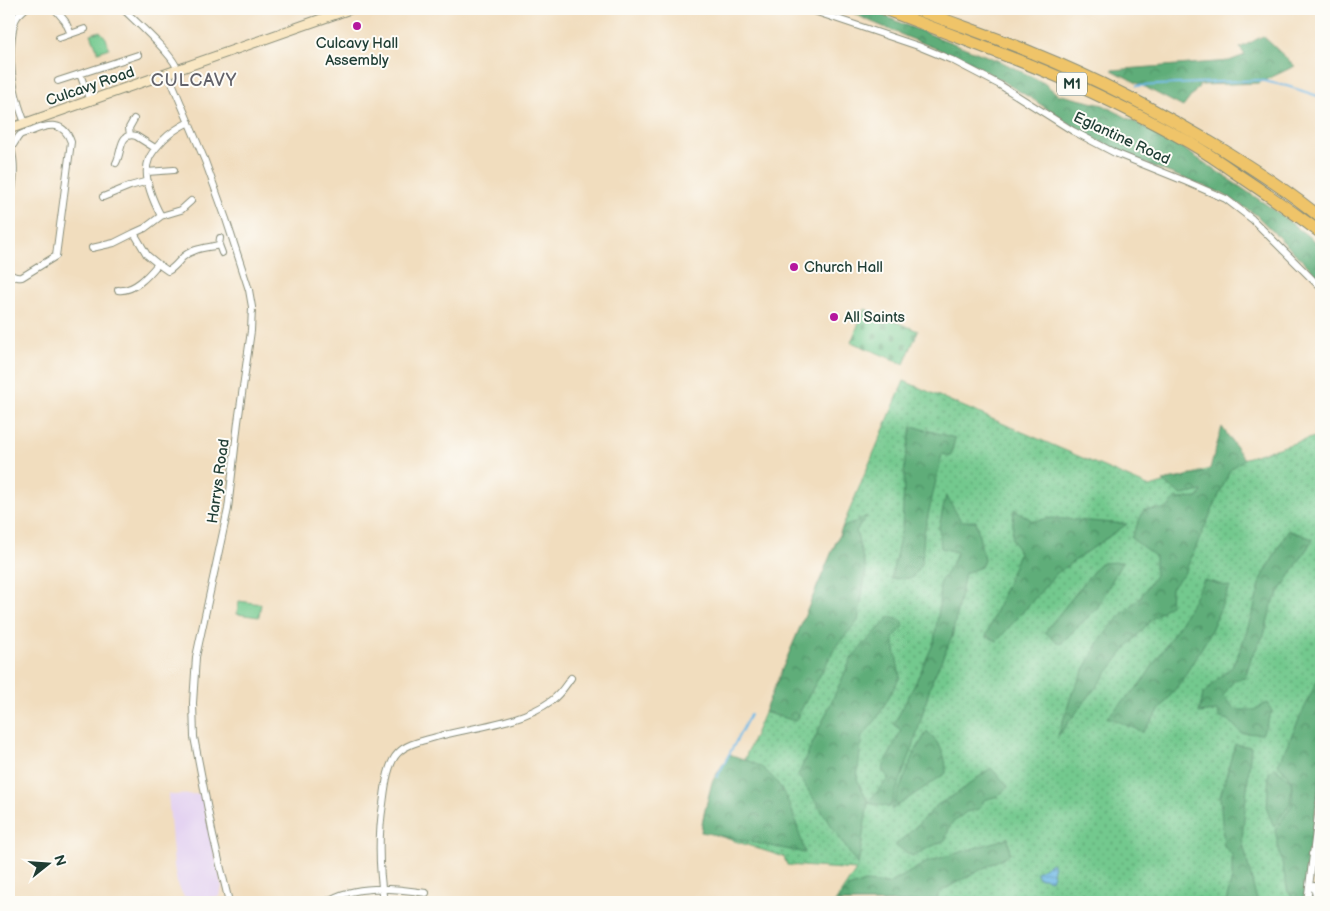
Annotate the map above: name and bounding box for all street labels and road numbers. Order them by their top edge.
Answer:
street label: Culcavy Road [43,62,137,110]
road number: M1 [1057,72,1087,96]
street label: Eglantine Road [1070,108,1173,169]
street label: Harrys Road [203,437,234,525]

